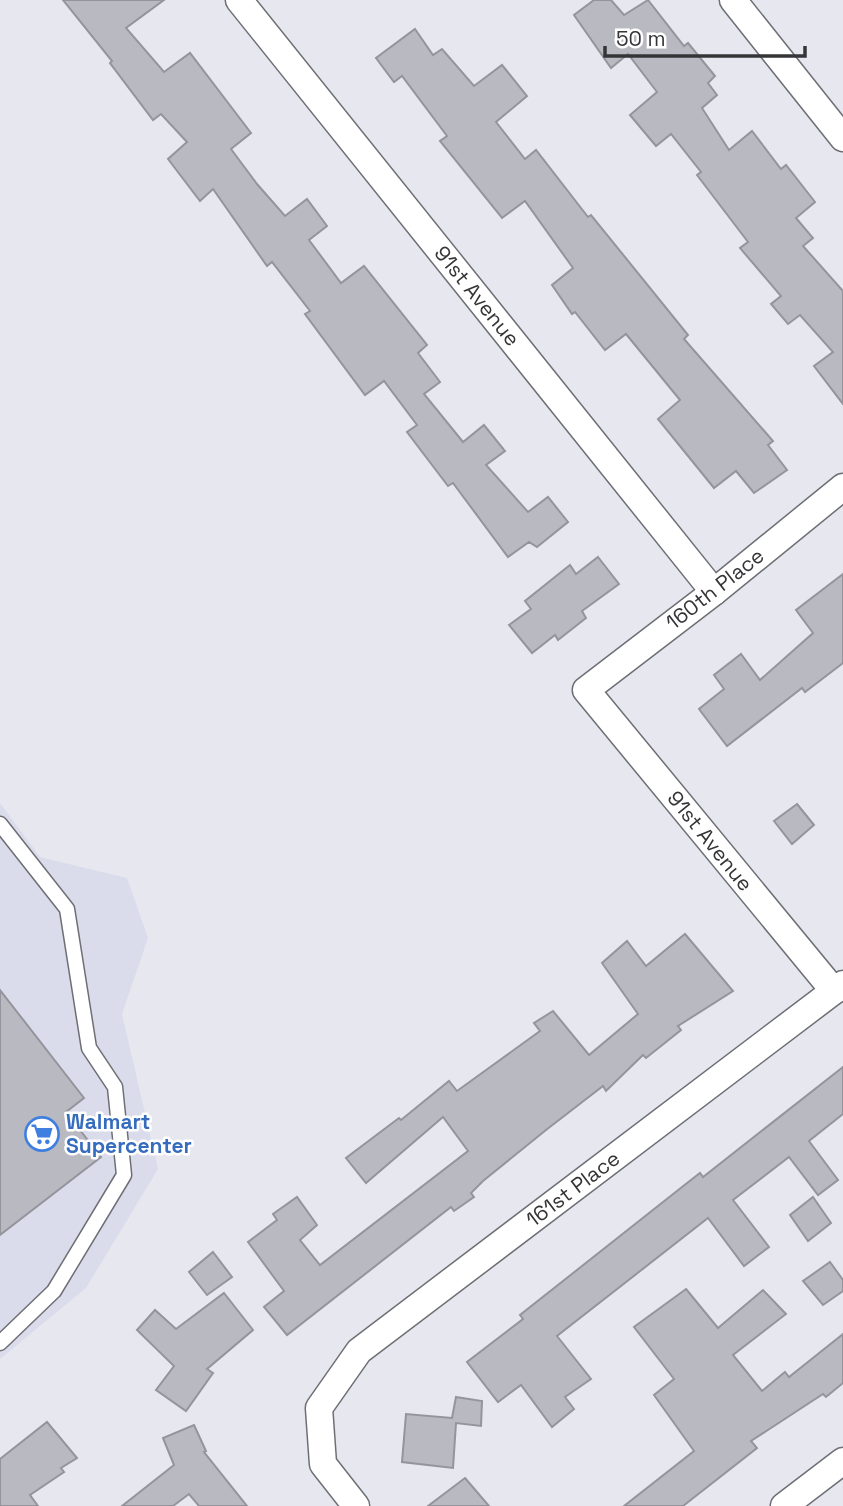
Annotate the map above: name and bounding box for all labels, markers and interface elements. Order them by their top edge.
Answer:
scale bar [605,14,804,58]
text: 50 m [616,25,666,52]
street label: 91st Avenue [429,240,526,351]
street label: 160th Place [660,542,769,635]
street label: 91st Avenue [662,785,759,896]
place label: Walmart Supercenter [66,1108,192,1159]
supermarket icon: Walmart Supercenter [23,1115,61,1153]
street label: 161st Place [520,1144,625,1233]

